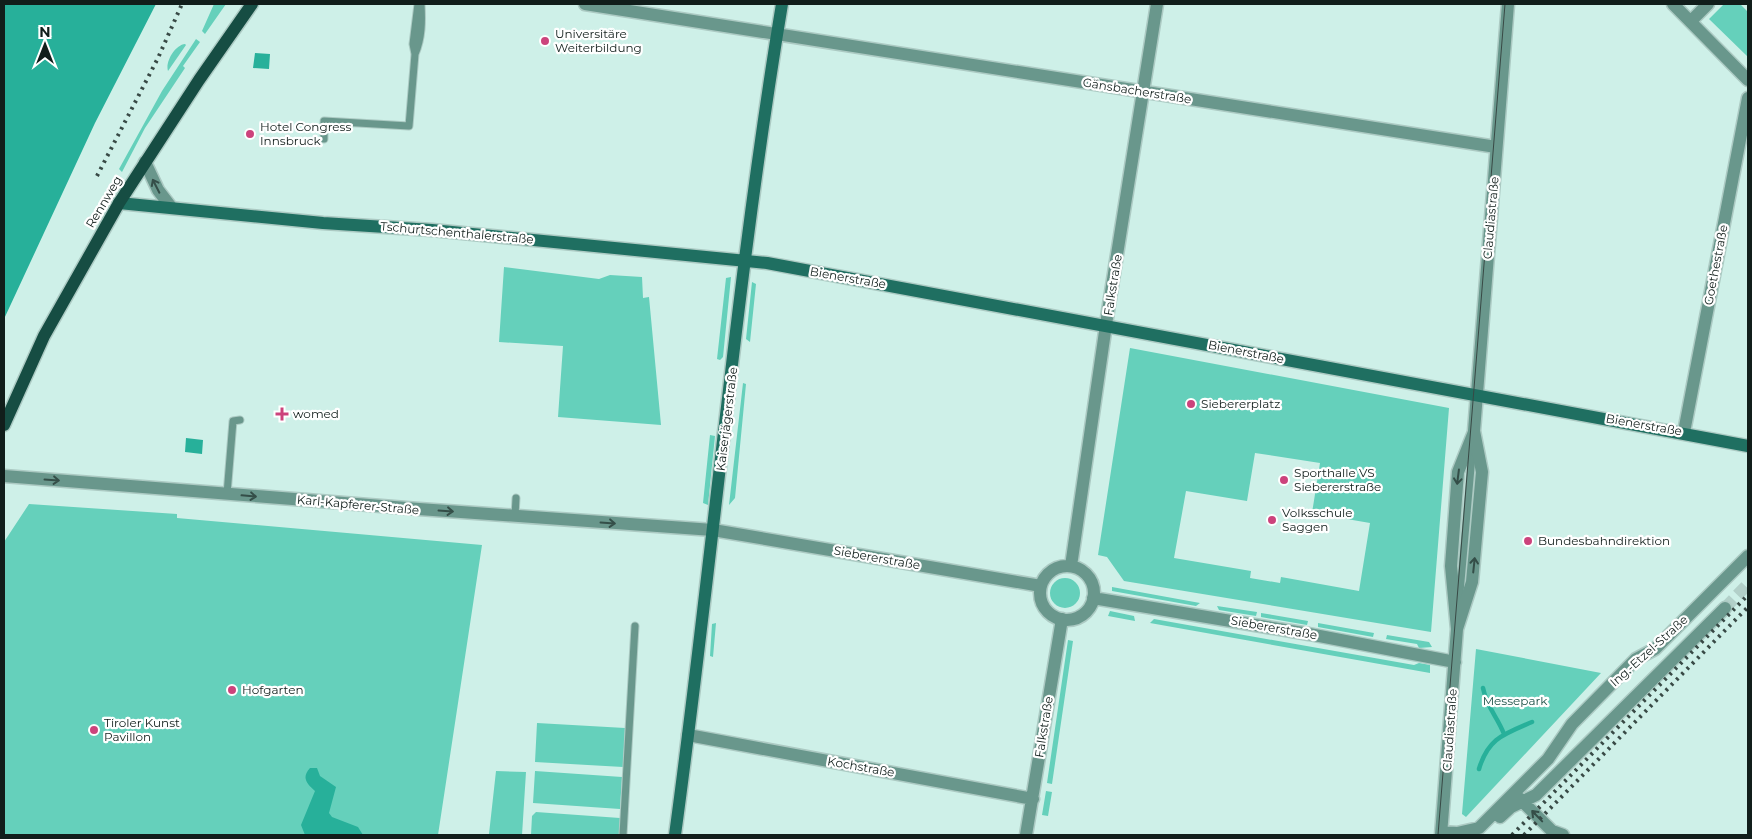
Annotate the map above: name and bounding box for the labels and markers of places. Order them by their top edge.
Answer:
place label: Universitäre Weiterbildung [555,26,642,55]
marker: Universitäre Weiterbildung [539,35,551,47]
place label: Hotel Congress Innsbruck [260,119,351,148]
marker: Hotel Congress Innsbruck [244,128,256,140]
place label: Siebererplatz [1201,396,1280,411]
marker: Siebererplatz [1185,398,1197,410]
place label: womed [293,406,339,421]
marker: womed [275,407,289,421]
place label: Sporthalle VS Siebererstraße [1294,465,1381,494]
marker: Sporthalle VS Siebererstraße [1278,474,1290,486]
place label: Volksschule Saggen [1282,505,1352,534]
marker: Volksschule Saggen [1266,514,1278,526]
place label: Bundesbahndirektion [1538,533,1670,548]
marker: Bundesbahndirektion [1522,535,1534,547]
place label: Hofgarten [242,682,304,697]
marker: Hofgarten [226,684,238,696]
place label: Tiroler Kunst Pavillon [104,715,180,744]
marker: Tiroler Kunst Pavillon [88,724,100,736]

